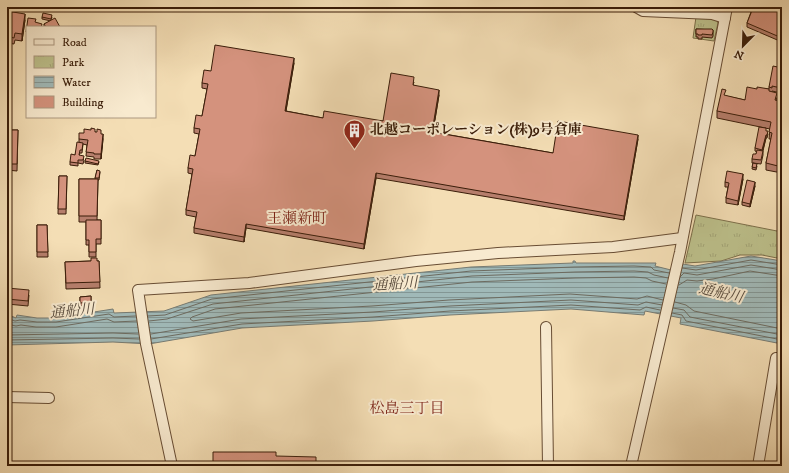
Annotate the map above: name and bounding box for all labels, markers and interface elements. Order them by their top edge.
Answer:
legend [26,26,156,118]
north arrow [723,26,763,66]
text: Road [62,35,87,50]
text: N [733,46,746,62]
text: Park [62,55,84,70]
text: Water [61,75,91,90]
text: Building [62,95,103,110]
building icon: 北越コーポレーション(株)9号倉庫 [341,117,367,150]
place label: 北越コーポレーション(株)9号倉庫 [370,121,582,139]
district label: 王瀬新町 [267,209,327,228]
water label: 通船川 [372,273,420,295]
water label: 通船川 [697,279,747,308]
water label: 通船川 [49,299,97,322]
district label: 松島三丁目 [369,399,445,418]

